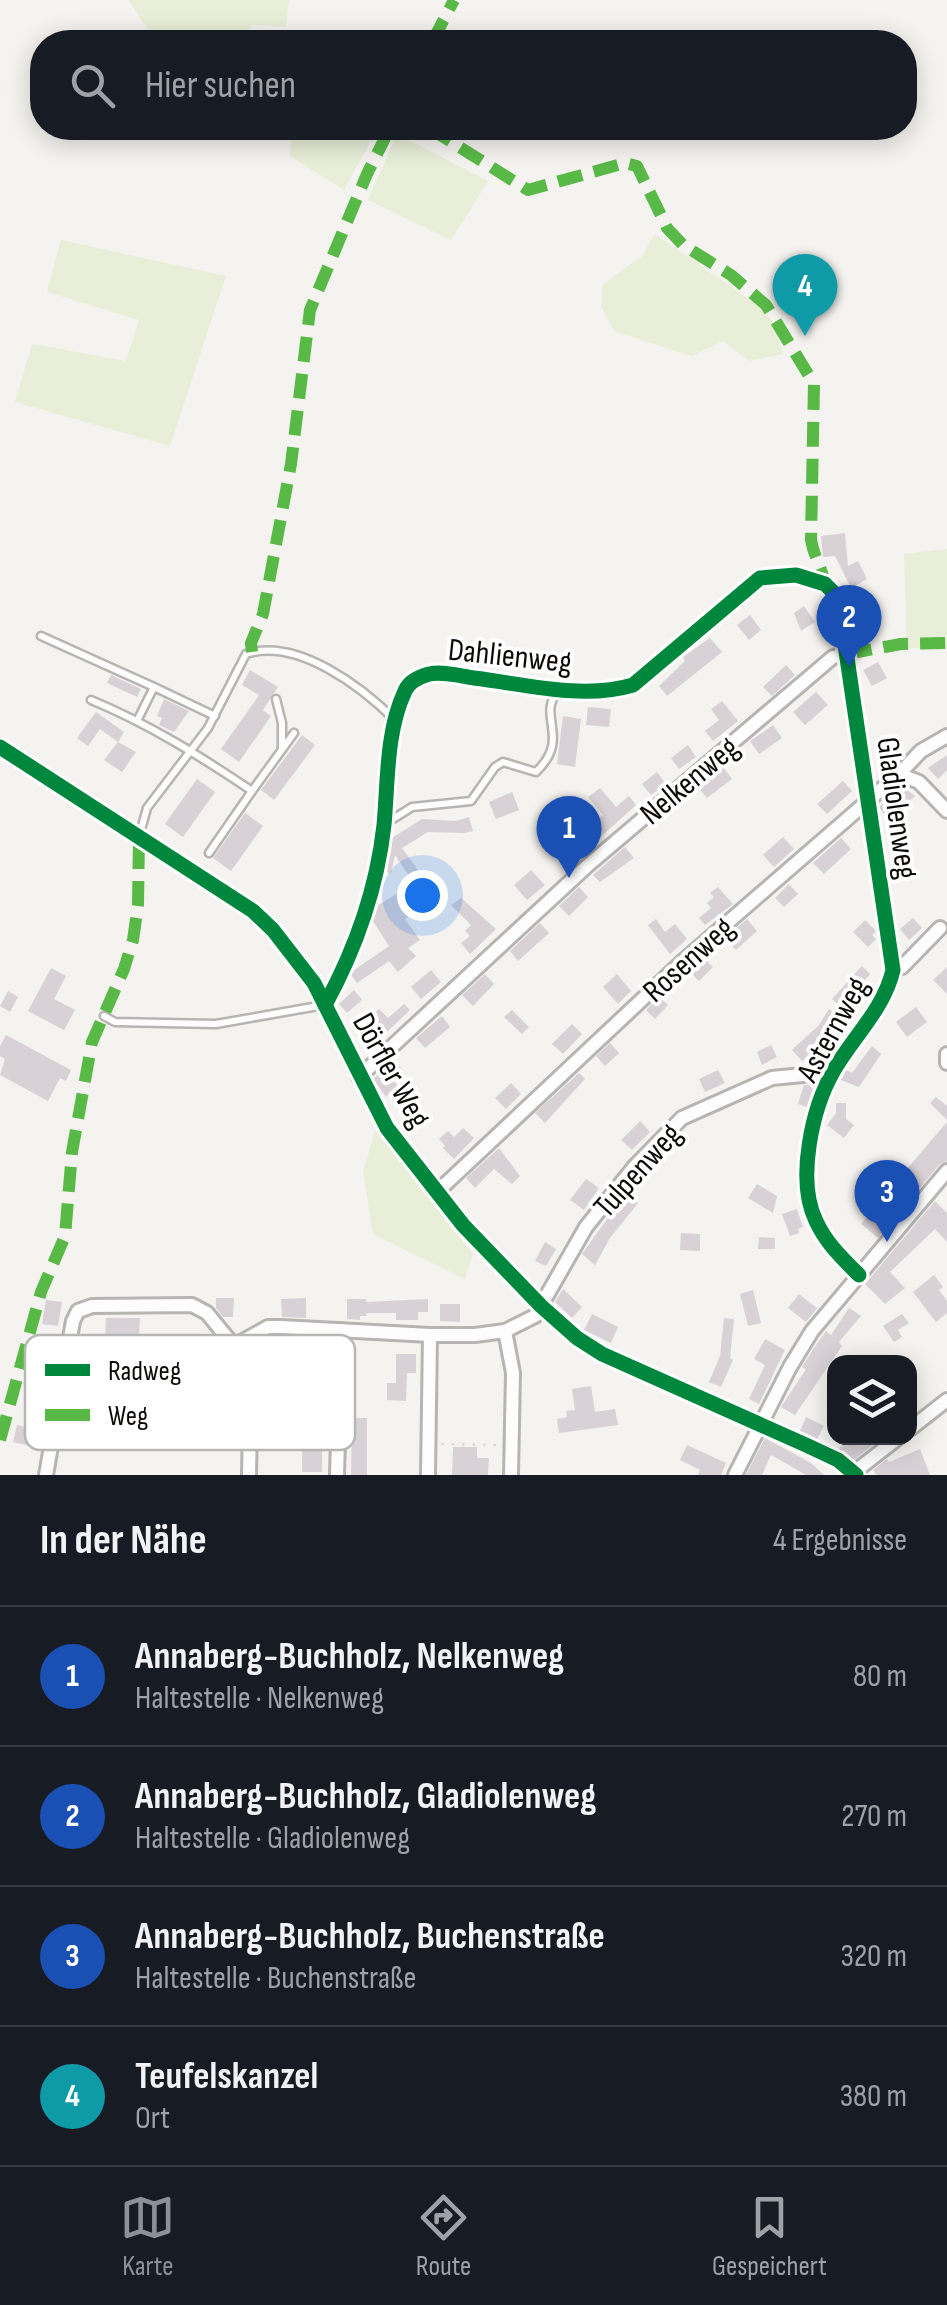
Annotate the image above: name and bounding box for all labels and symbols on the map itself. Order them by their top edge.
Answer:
pin: 4 [772,254,838,336]
pin: 2 [816,584,882,667]
street label: Dahlienweg [446,631,574,682]
street label: Nelkenweg [633,729,747,834]
street label: Gladiolenweg [867,735,926,882]
pin: 1 [536,796,602,878]
your location [397,870,448,921]
street label: Rosenweg [635,909,743,1011]
street label: Asternweg [788,970,878,1090]
street label: Dörfler Weg [343,1006,438,1135]
street label: Tulpenweg [586,1116,691,1226]
pin: 3 [854,1160,920,1242]
legend [25,1335,355,1450]
text: Radweg [108,1355,181,1388]
text: Weg [108,1400,148,1433]

